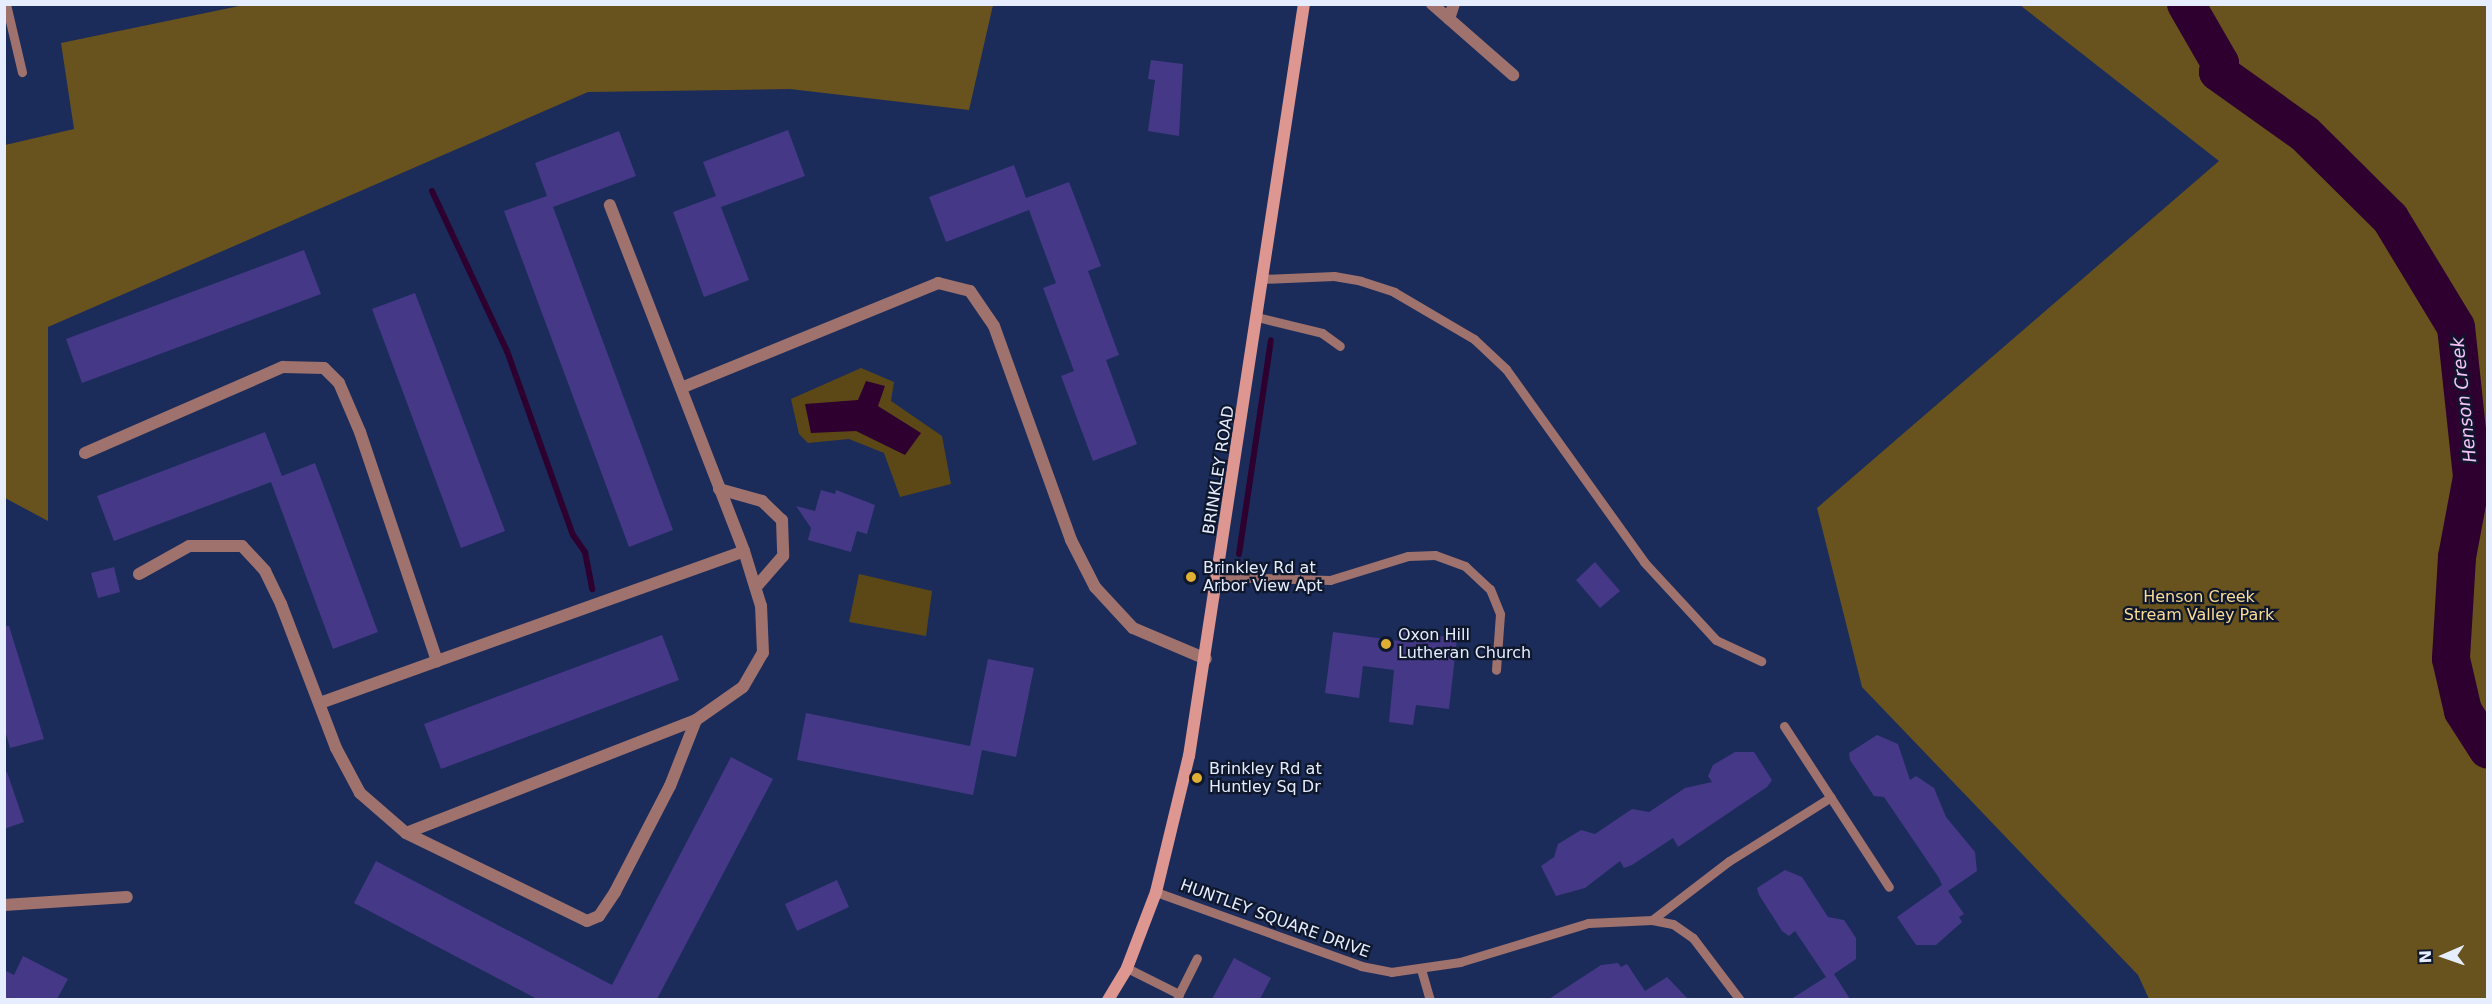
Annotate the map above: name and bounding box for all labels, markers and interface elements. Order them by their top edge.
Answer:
water label: Henson Creek [2447,336,2481,464]
street label: BRINKLEY ROAD [1199,404,1239,536]
place label: Brinkley Rd at Arbor View Apt [1203,558,1323,596]
marker: Brinkley Rd at Arbor View Apt [1184,570,1198,584]
park label: Henson Creek Stream Valley Park [2124,587,2274,625]
place label: Oxon Hill Lutheran Church [1398,625,1531,663]
marker: Oxon Hill Lutheran Church [1379,637,1393,651]
place label: Brinkley Rd at Huntley Sq Dr [1209,759,1322,797]
marker: Brinkley Rd at Huntley Sq Dr [1190,771,1204,785]
street label: HUNTLEY SQUARE DRIVE [1178,876,1372,962]
north arrow [2414,926,2474,986]
text: N [2416,950,2435,964]

